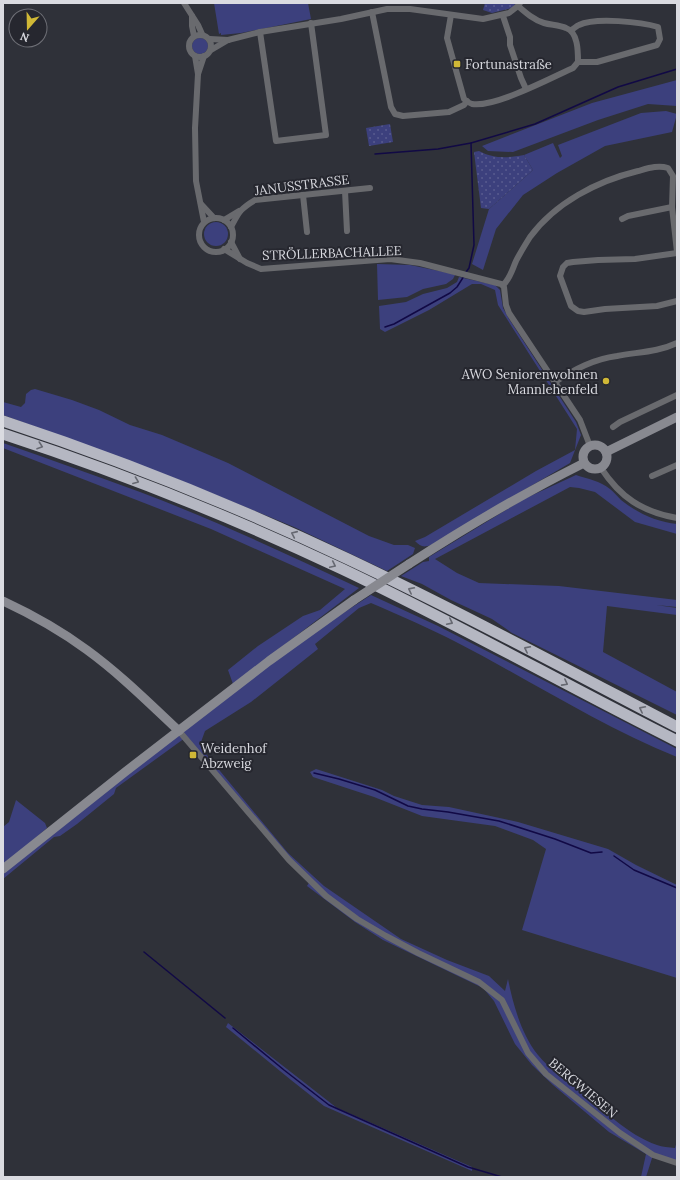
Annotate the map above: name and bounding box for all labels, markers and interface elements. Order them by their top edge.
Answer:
north arrow [8,8,48,48]
text: N [18,29,31,45]
place label: Fortunastraße [465,56,552,73]
marker: Fortunastraße [452,59,462,69]
street label: JANUSSTRASSE [253,171,350,199]
street label: STRÖLLERBACHALLEE [262,242,402,264]
place label: AWO Seniorenwohnen Mannlehenfeld [461,366,598,398]
marker: AWO Seniorenwohnen Mannlehenfeld [601,376,611,386]
one-way arrow [36,442,43,450]
one-way arrow [133,477,140,485]
one-way arrow [290,531,298,539]
one-way arrow [329,560,337,568]
one-way arrow [408,587,415,595]
one-way arrow [446,617,453,625]
one-way arrow [524,646,531,654]
one-way arrow [561,678,568,685]
one-way arrow [639,706,647,714]
place label: Weidenhof Abzweig [200,740,268,772]
marker: Weidenhof Abzweig [188,750,198,760]
street label: BERGWIESEN [545,1054,621,1122]

